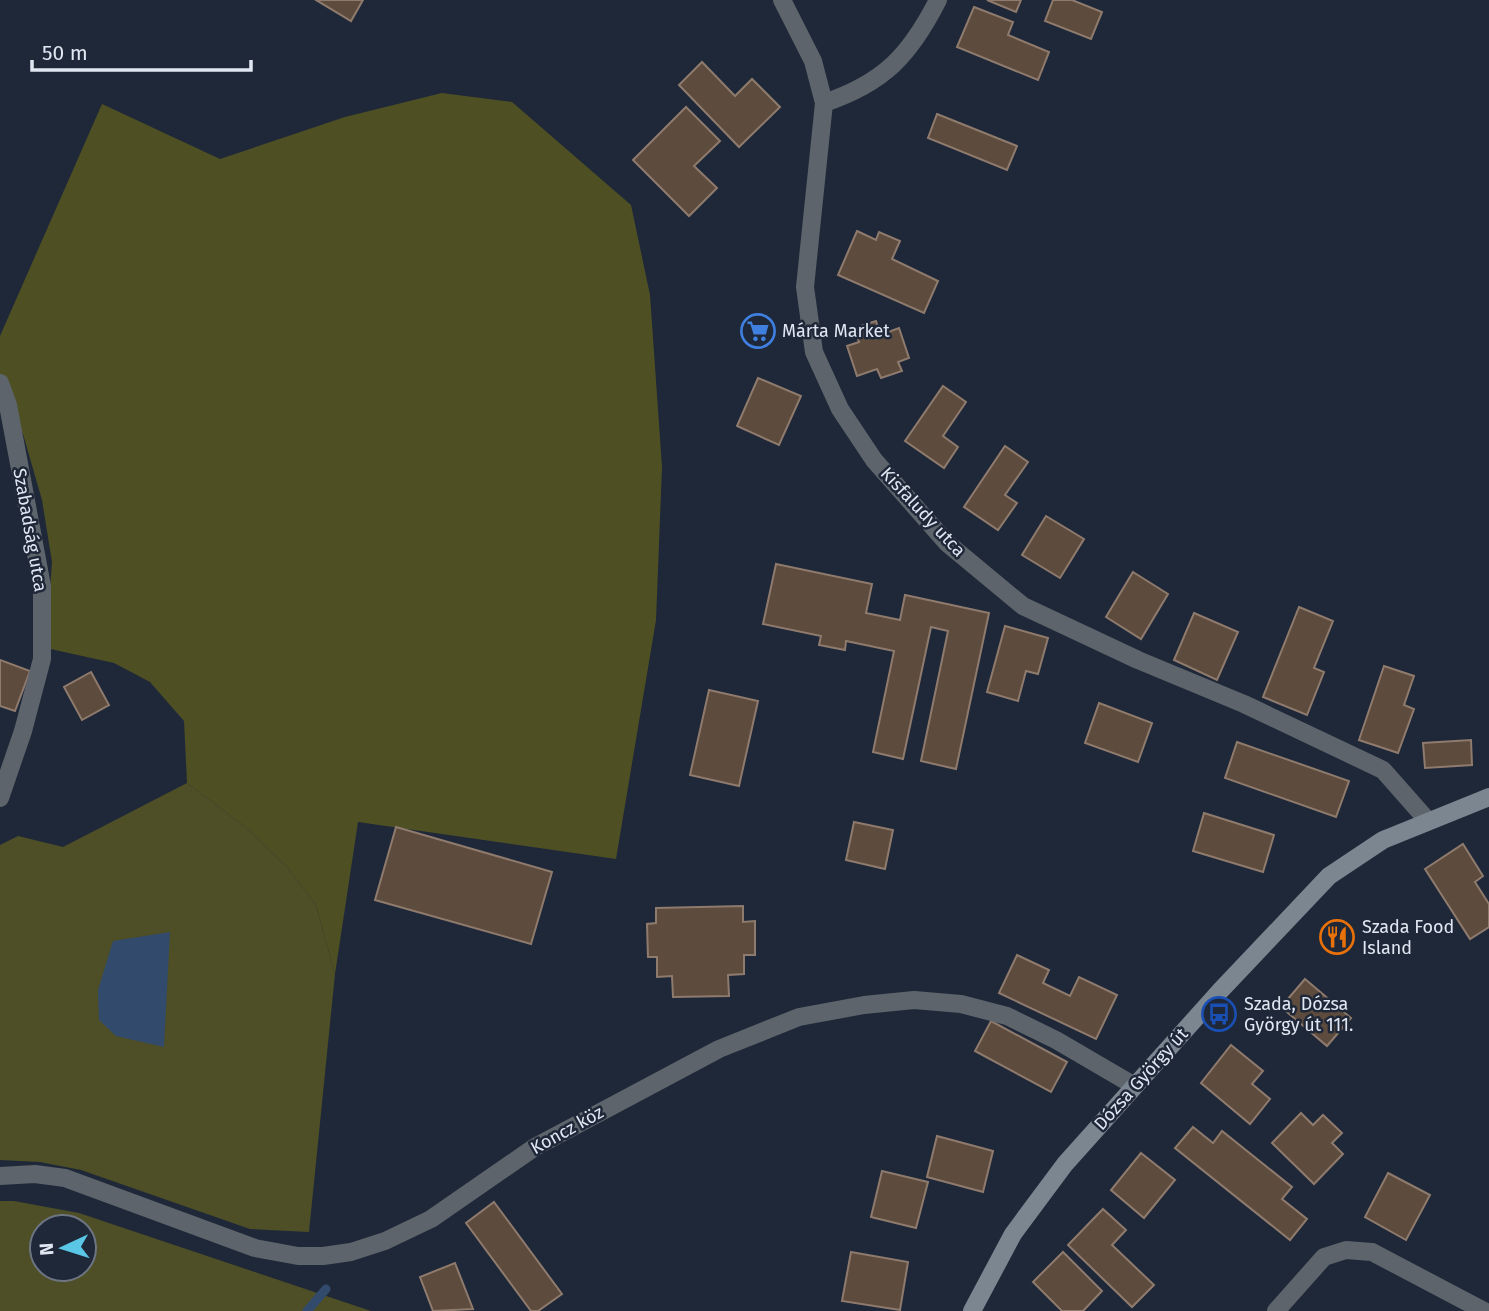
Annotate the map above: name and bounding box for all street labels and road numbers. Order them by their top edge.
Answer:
street label: Kisfaludy utca [876,463,970,561]
street label: Szabadság utca [8,467,52,593]
street label: Dózsa György út [1089,1023,1193,1135]
street label: Koncz köz [527,1101,607,1159]

